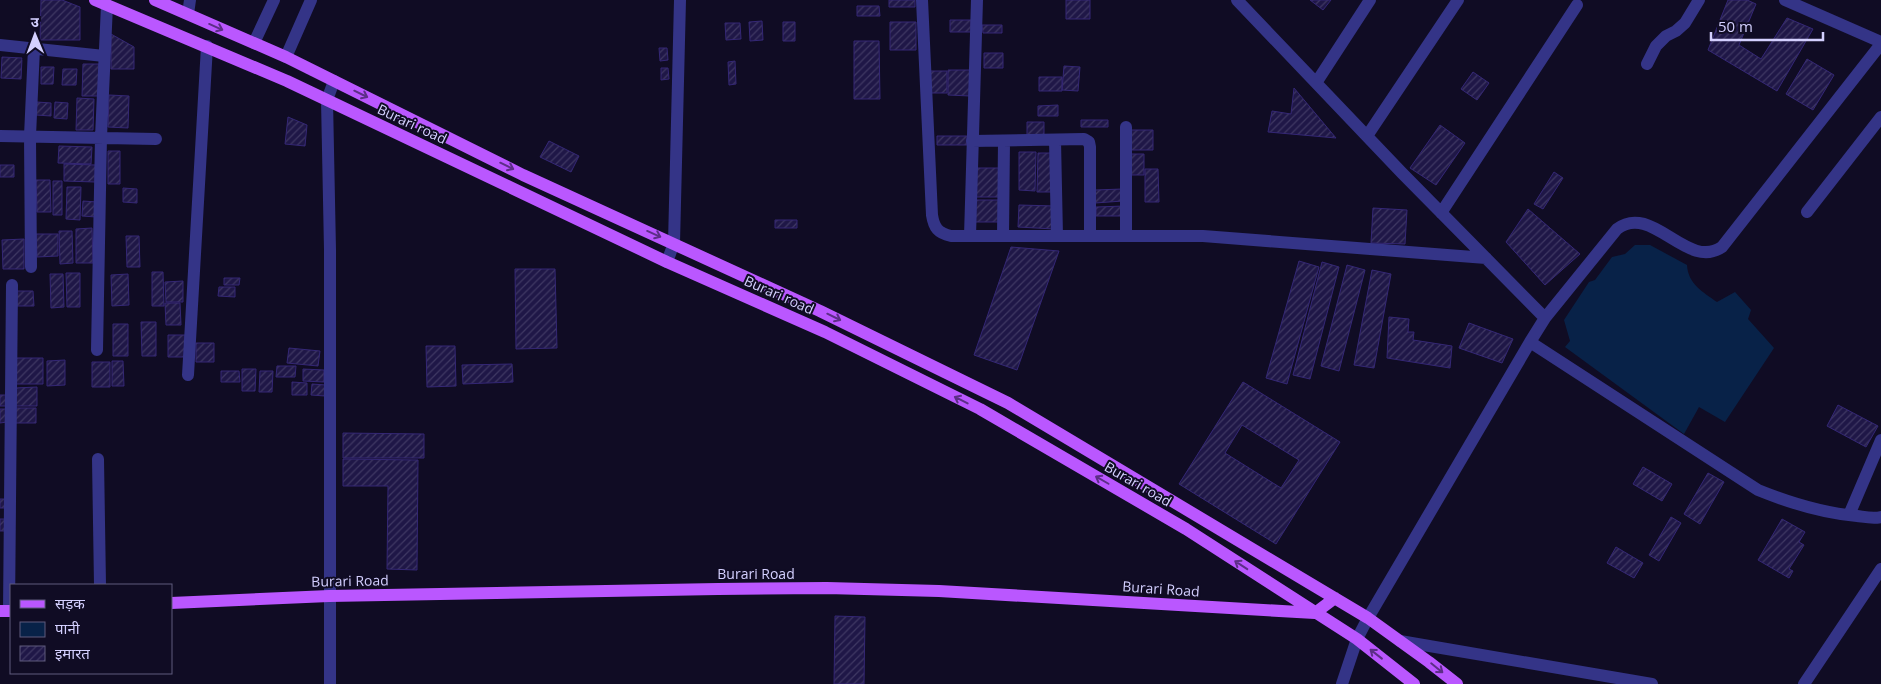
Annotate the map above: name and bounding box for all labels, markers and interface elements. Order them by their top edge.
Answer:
north arrow [10,10,60,60]
scale bar [1711,10,1824,42]
text: उ [30,12,40,31]
text: 50 m [1718,16,1753,36]
one-way arrow [208,22,223,32]
one-way arrow [353,90,368,99]
street label: Burari road [374,99,450,148]
one-way arrow [499,161,514,171]
one-way arrow [646,230,661,239]
street label: Burari road [741,271,817,318]
one-way arrow [826,312,841,322]
one-way arrow [953,394,968,404]
street label: Burari road [1101,457,1175,510]
one-way arrow [1094,475,1109,485]
one-way arrow [1234,559,1248,569]
street label: Burari Road [717,564,795,583]
street label: Burari Road [311,570,389,591]
street label: Burari Road [1122,576,1200,601]
legend [10,584,172,674]
text: सड़क [55,593,85,613]
text: पानी [55,618,81,638]
text: इमारत [55,643,90,663]
one-way arrow [1370,649,1383,660]
one-way arrow [1430,662,1443,673]

